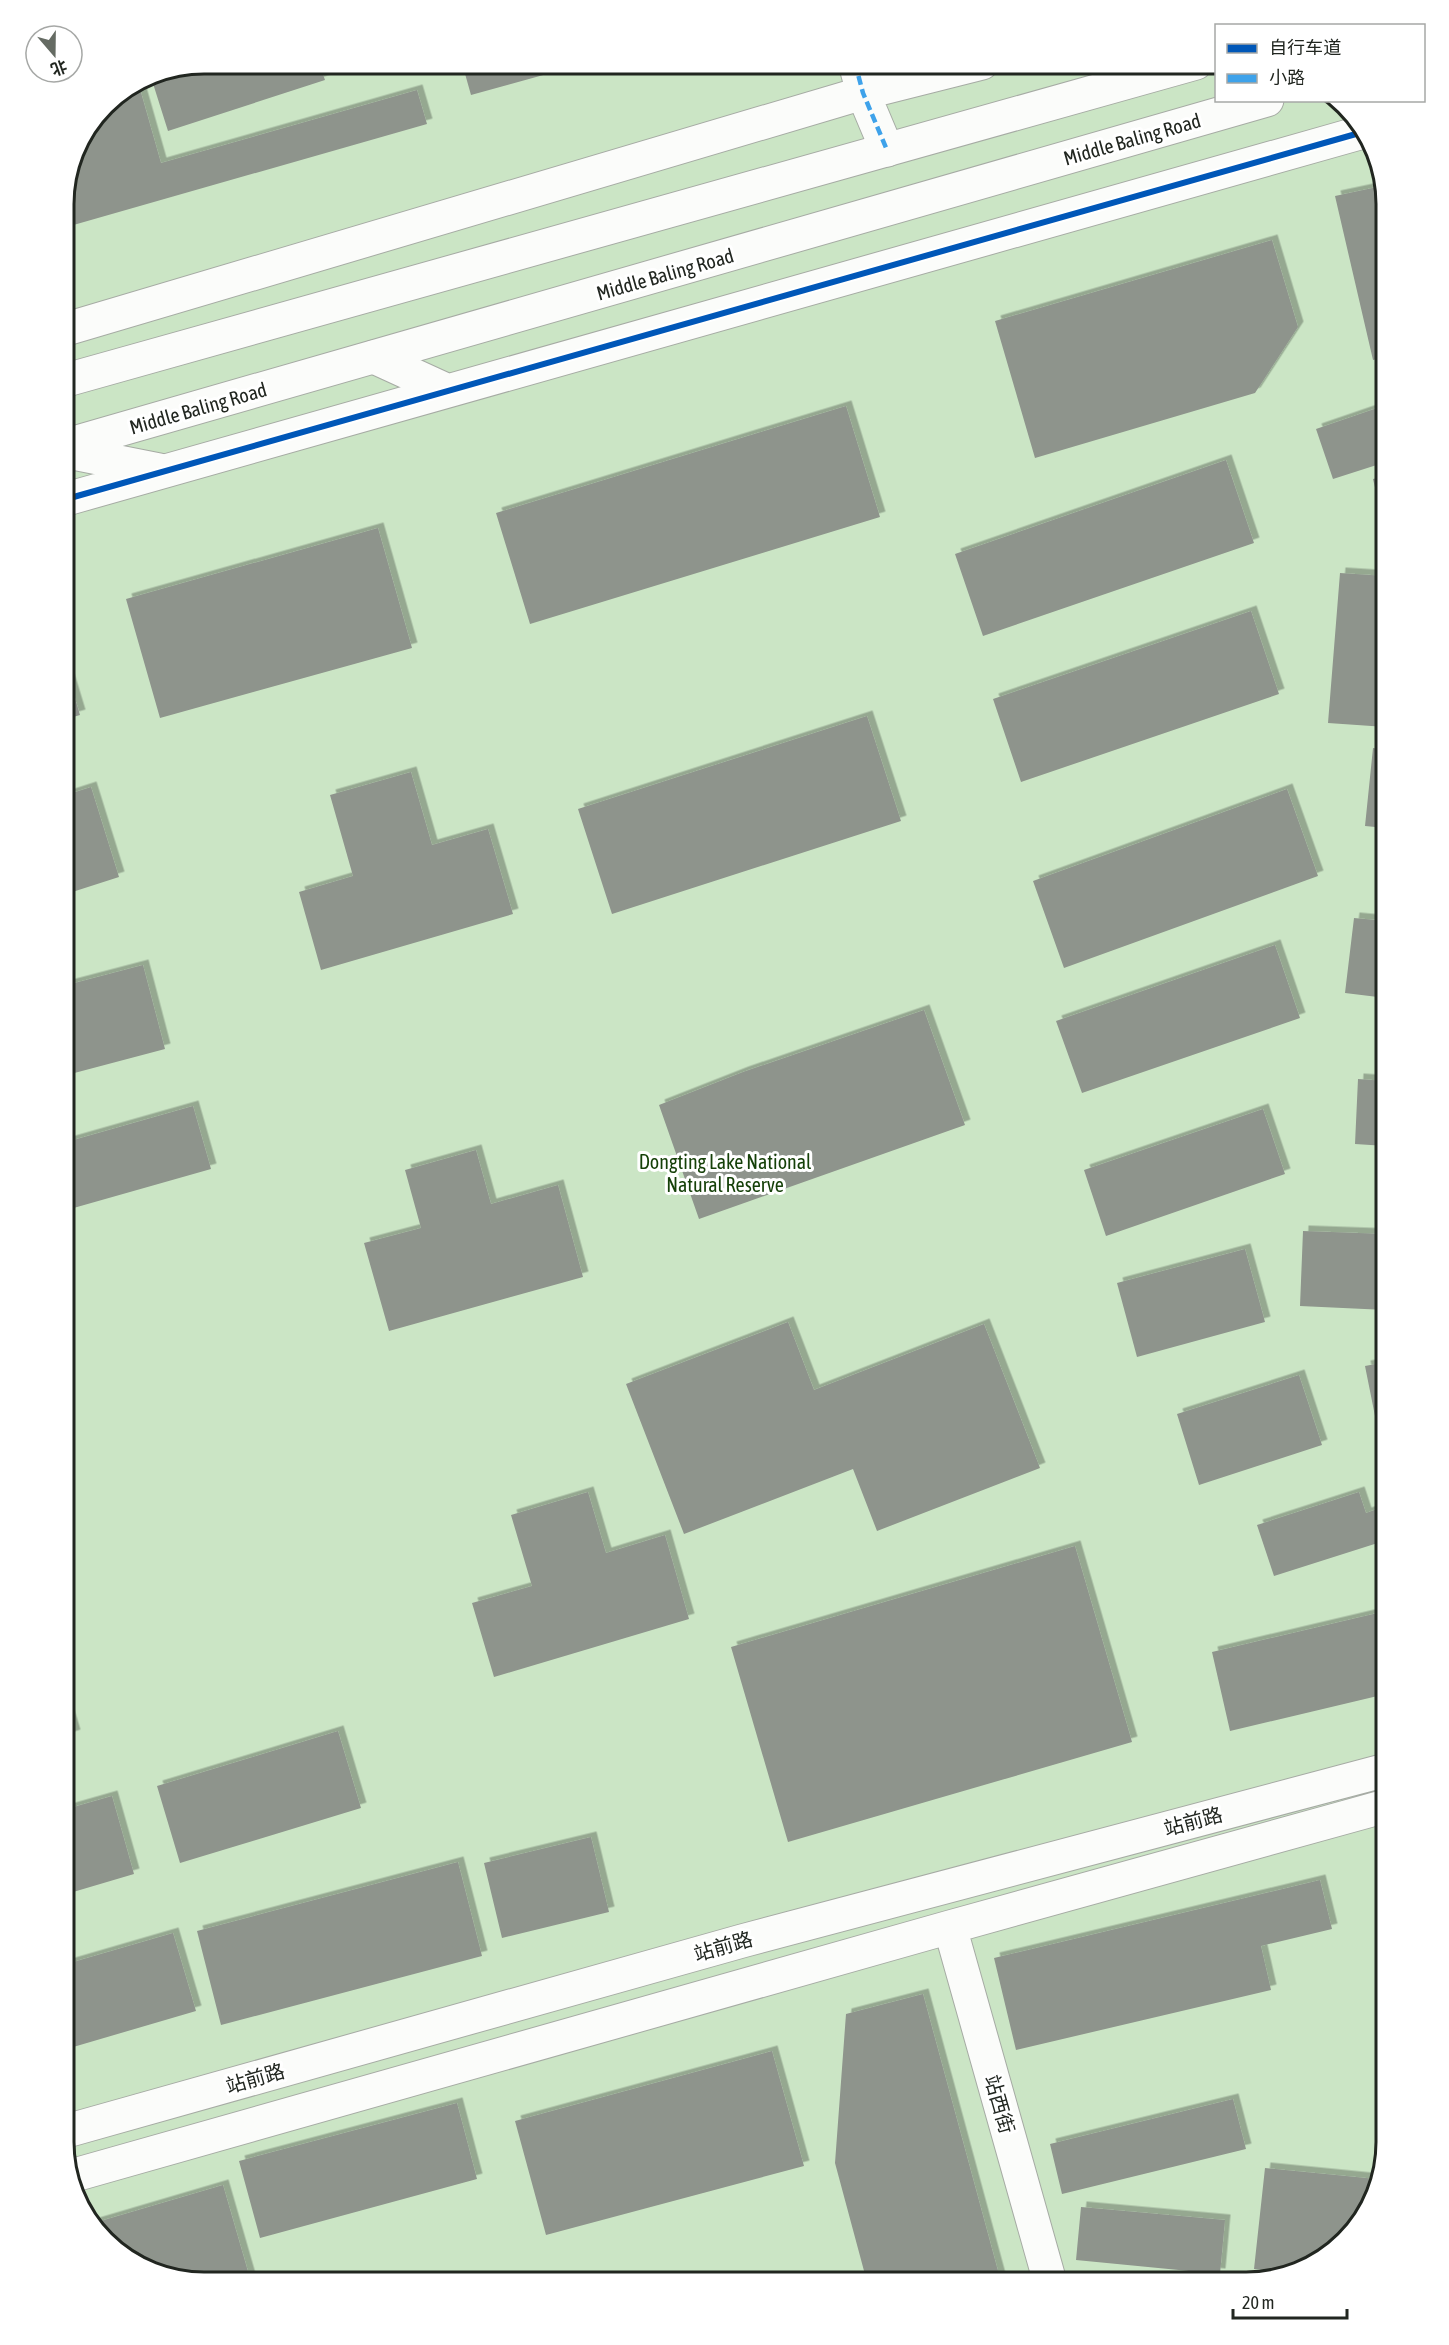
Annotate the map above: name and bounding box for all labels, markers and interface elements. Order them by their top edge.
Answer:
north arrow [24,24,84,84]
legend [1215,24,1425,102]
text: 自行车道 [1269,37,1341,58]
text: 北 [49,57,70,79]
text: 小路 [1269,67,1305,88]
street label: Middle Baling Road [1061,108,1203,170]
street label: Middle Baling Road [594,243,736,305]
street label: Middle Baling Road [127,377,269,439]
park label: Dongting Lake National Natural Reserve [639,1150,812,1196]
street label: 站前路 [1161,1802,1225,1840]
street label: 站前路 [691,1927,755,1965]
street label: 站前路 [223,2059,287,2097]
street label: 站西街 [981,2072,1019,2136]
scale bar [1233,2282,1347,2320]
text: 20 m [1242,2292,1274,2313]

